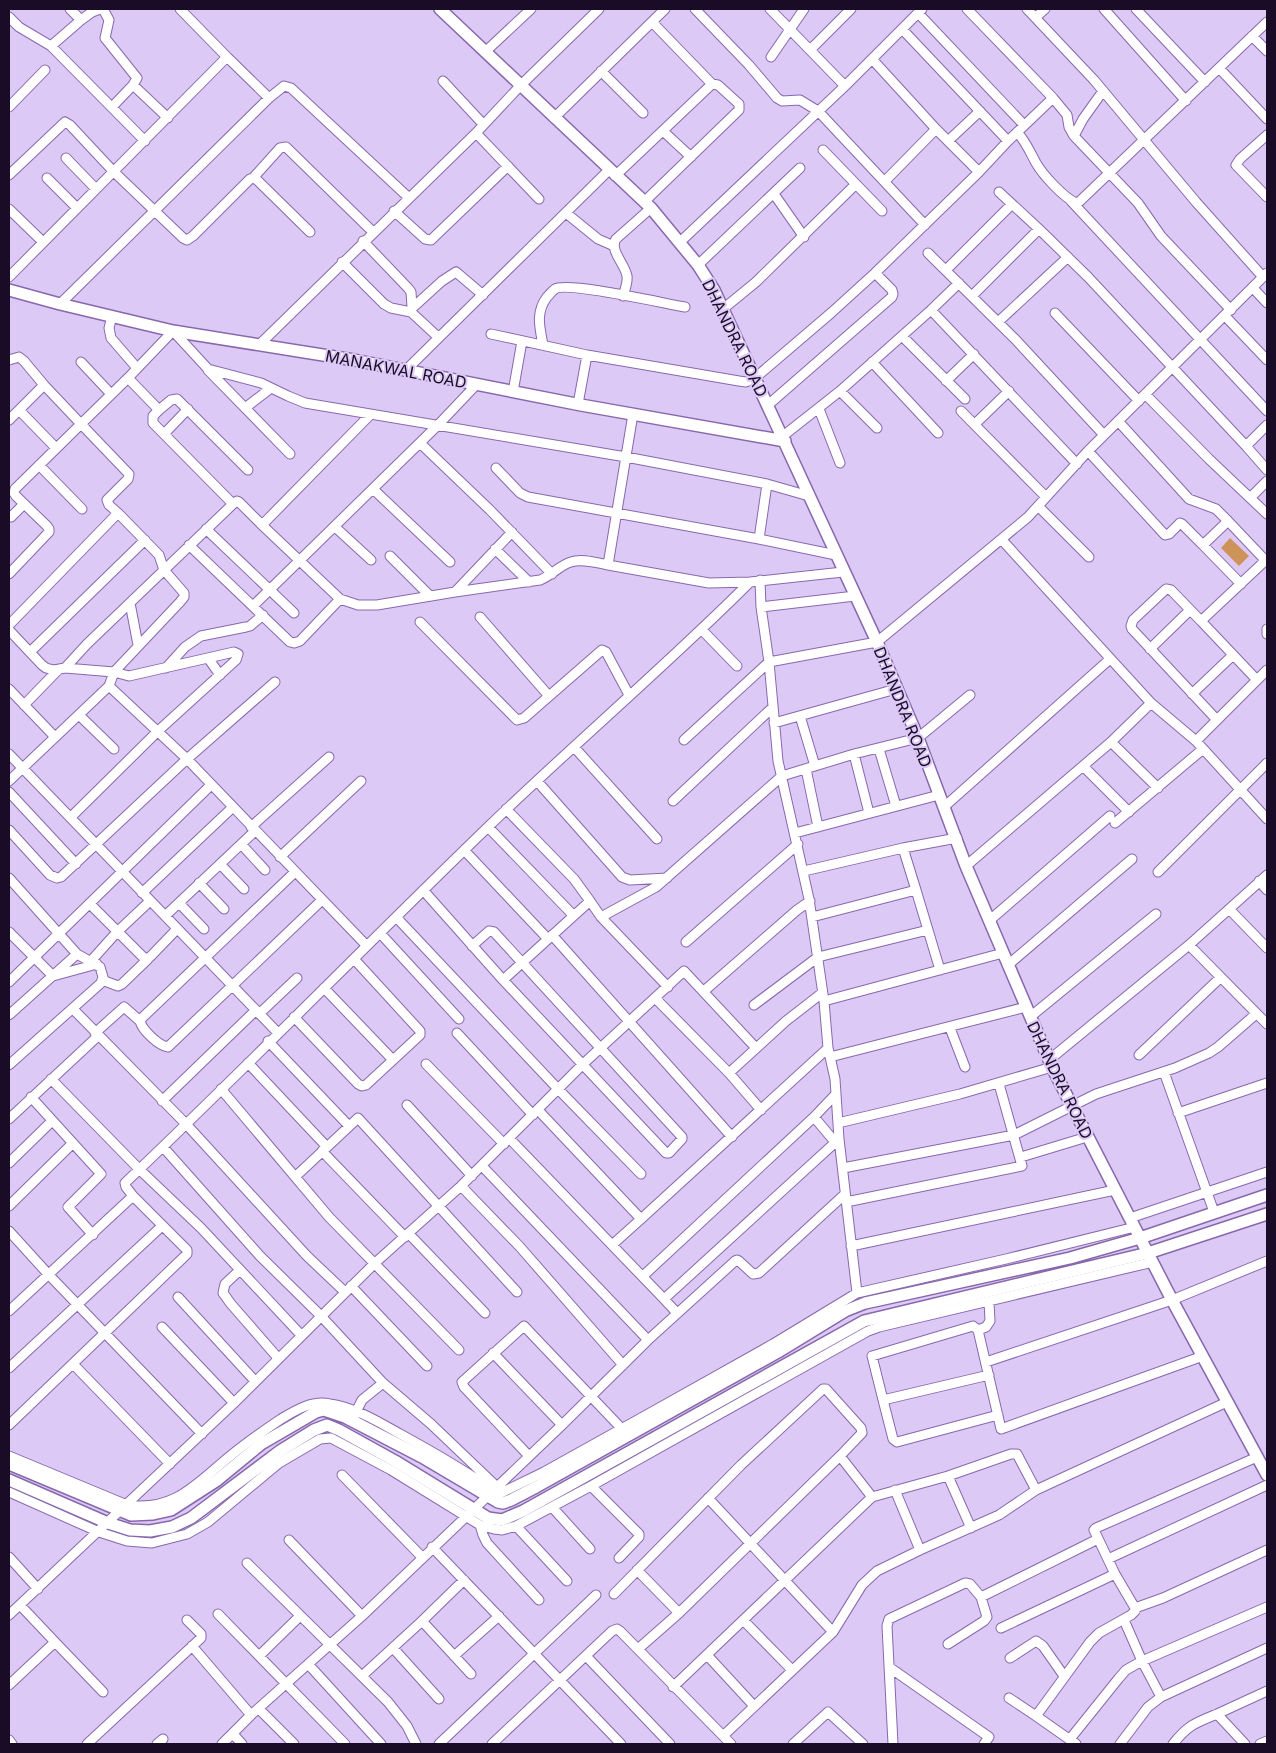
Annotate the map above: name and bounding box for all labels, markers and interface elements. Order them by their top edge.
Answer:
street label: DHANDRA ROAD [698,276,772,400]
street label: MANAKWAL ROAD [324,346,468,392]
street label: DHANDRA ROAD [870,644,936,770]
street label: DHANDRA ROAD [1023,1018,1097,1142]

